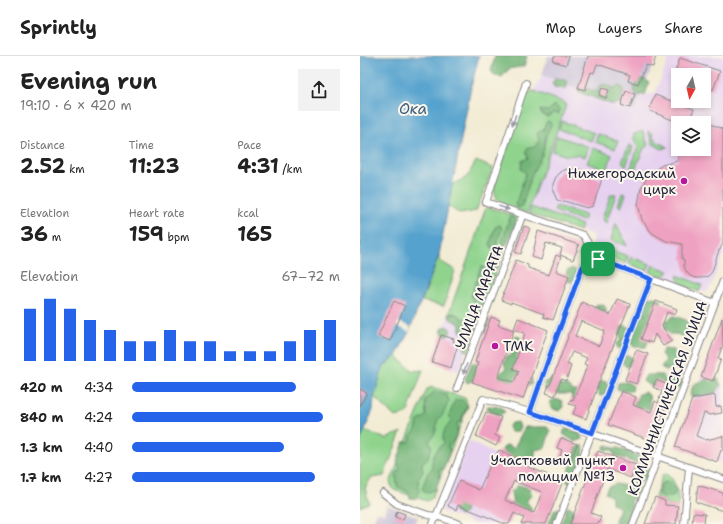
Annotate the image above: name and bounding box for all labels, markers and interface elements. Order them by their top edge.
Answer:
text: Sprintly [20,15,97,40]
text: Map [546,19,576,37]
text: Layers [598,19,642,37]
text: Share [664,19,703,37]
text: Evening run [20,67,157,96]
north arrow [671,68,711,108]
map controls [671,68,711,156]
button: share [298,69,340,111]
text: 19:10 · 6 × 420 m [20,97,132,114]
water label: Ока [399,99,427,119]
one-way arrow [510,115,516,127]
button: layers [671,116,711,156]
text: Distance [20,138,65,153]
text: Time [129,138,154,153]
text: Pace [237,138,262,153]
text: 2.52 [20,153,65,179]
text: 11:23 [129,153,179,179]
text: 4:31 [237,153,279,179]
text: km [65,162,85,177]
text: /km [279,162,302,177]
place label: Нижегородский цирк [568,164,677,198]
marker: Нижегородский цирк [679,176,689,186]
text: Elevation [20,206,69,221]
text: Heart rate [129,206,185,221]
text: kcal [237,206,259,221]
one-way arrow [499,206,511,212]
text: 36 [20,221,48,247]
text: 159 [129,221,164,247]
text: 165 [237,221,272,247]
text: m [48,230,61,245]
text: bpm [164,230,190,245]
street label: УЛИЦА МАРАТА [451,242,507,352]
pin [581,242,615,276]
icon: arrive [587,248,609,270]
text: Elevation [20,268,78,285]
text: 67–72 m [281,268,340,285]
street label: КОММУНИСТИЧЕСКАЯ УЛИЦА [623,298,711,498]
place label: ТМК [503,337,533,355]
marker: ТМК [490,341,500,351]
one-way arrow [461,363,467,375]
text: 420 m [20,379,63,396]
text: 4:34 [84,379,113,396]
text: 840 m [20,409,63,426]
text: 4:24 [84,409,113,426]
text: 1.3 km [20,439,63,456]
text: 4:40 [84,439,113,456]
place label: Участковый пункт полиции №13 [490,451,616,485]
marker: Участковый пункт полиции №13 [618,463,628,473]
text: 1.7 km [20,469,61,486]
text: 4:27 [84,469,113,486]

